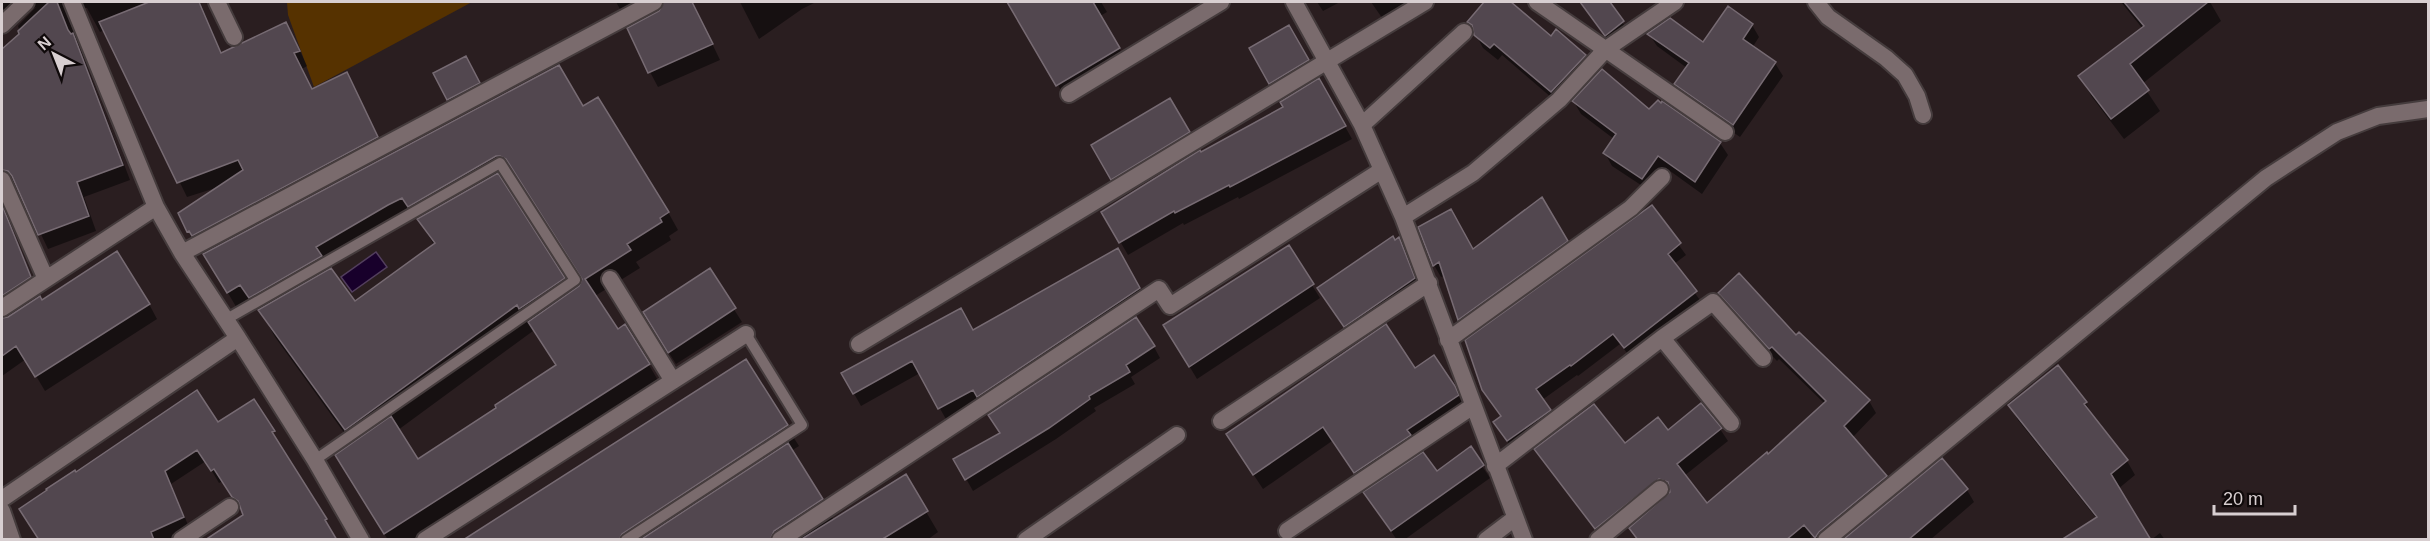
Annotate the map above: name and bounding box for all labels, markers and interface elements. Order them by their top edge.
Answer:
north arrow [24,24,84,84]
text: N [34,33,54,53]
scale bar [2214,478,2295,516]
text: 20 m [2223,489,2263,509]

